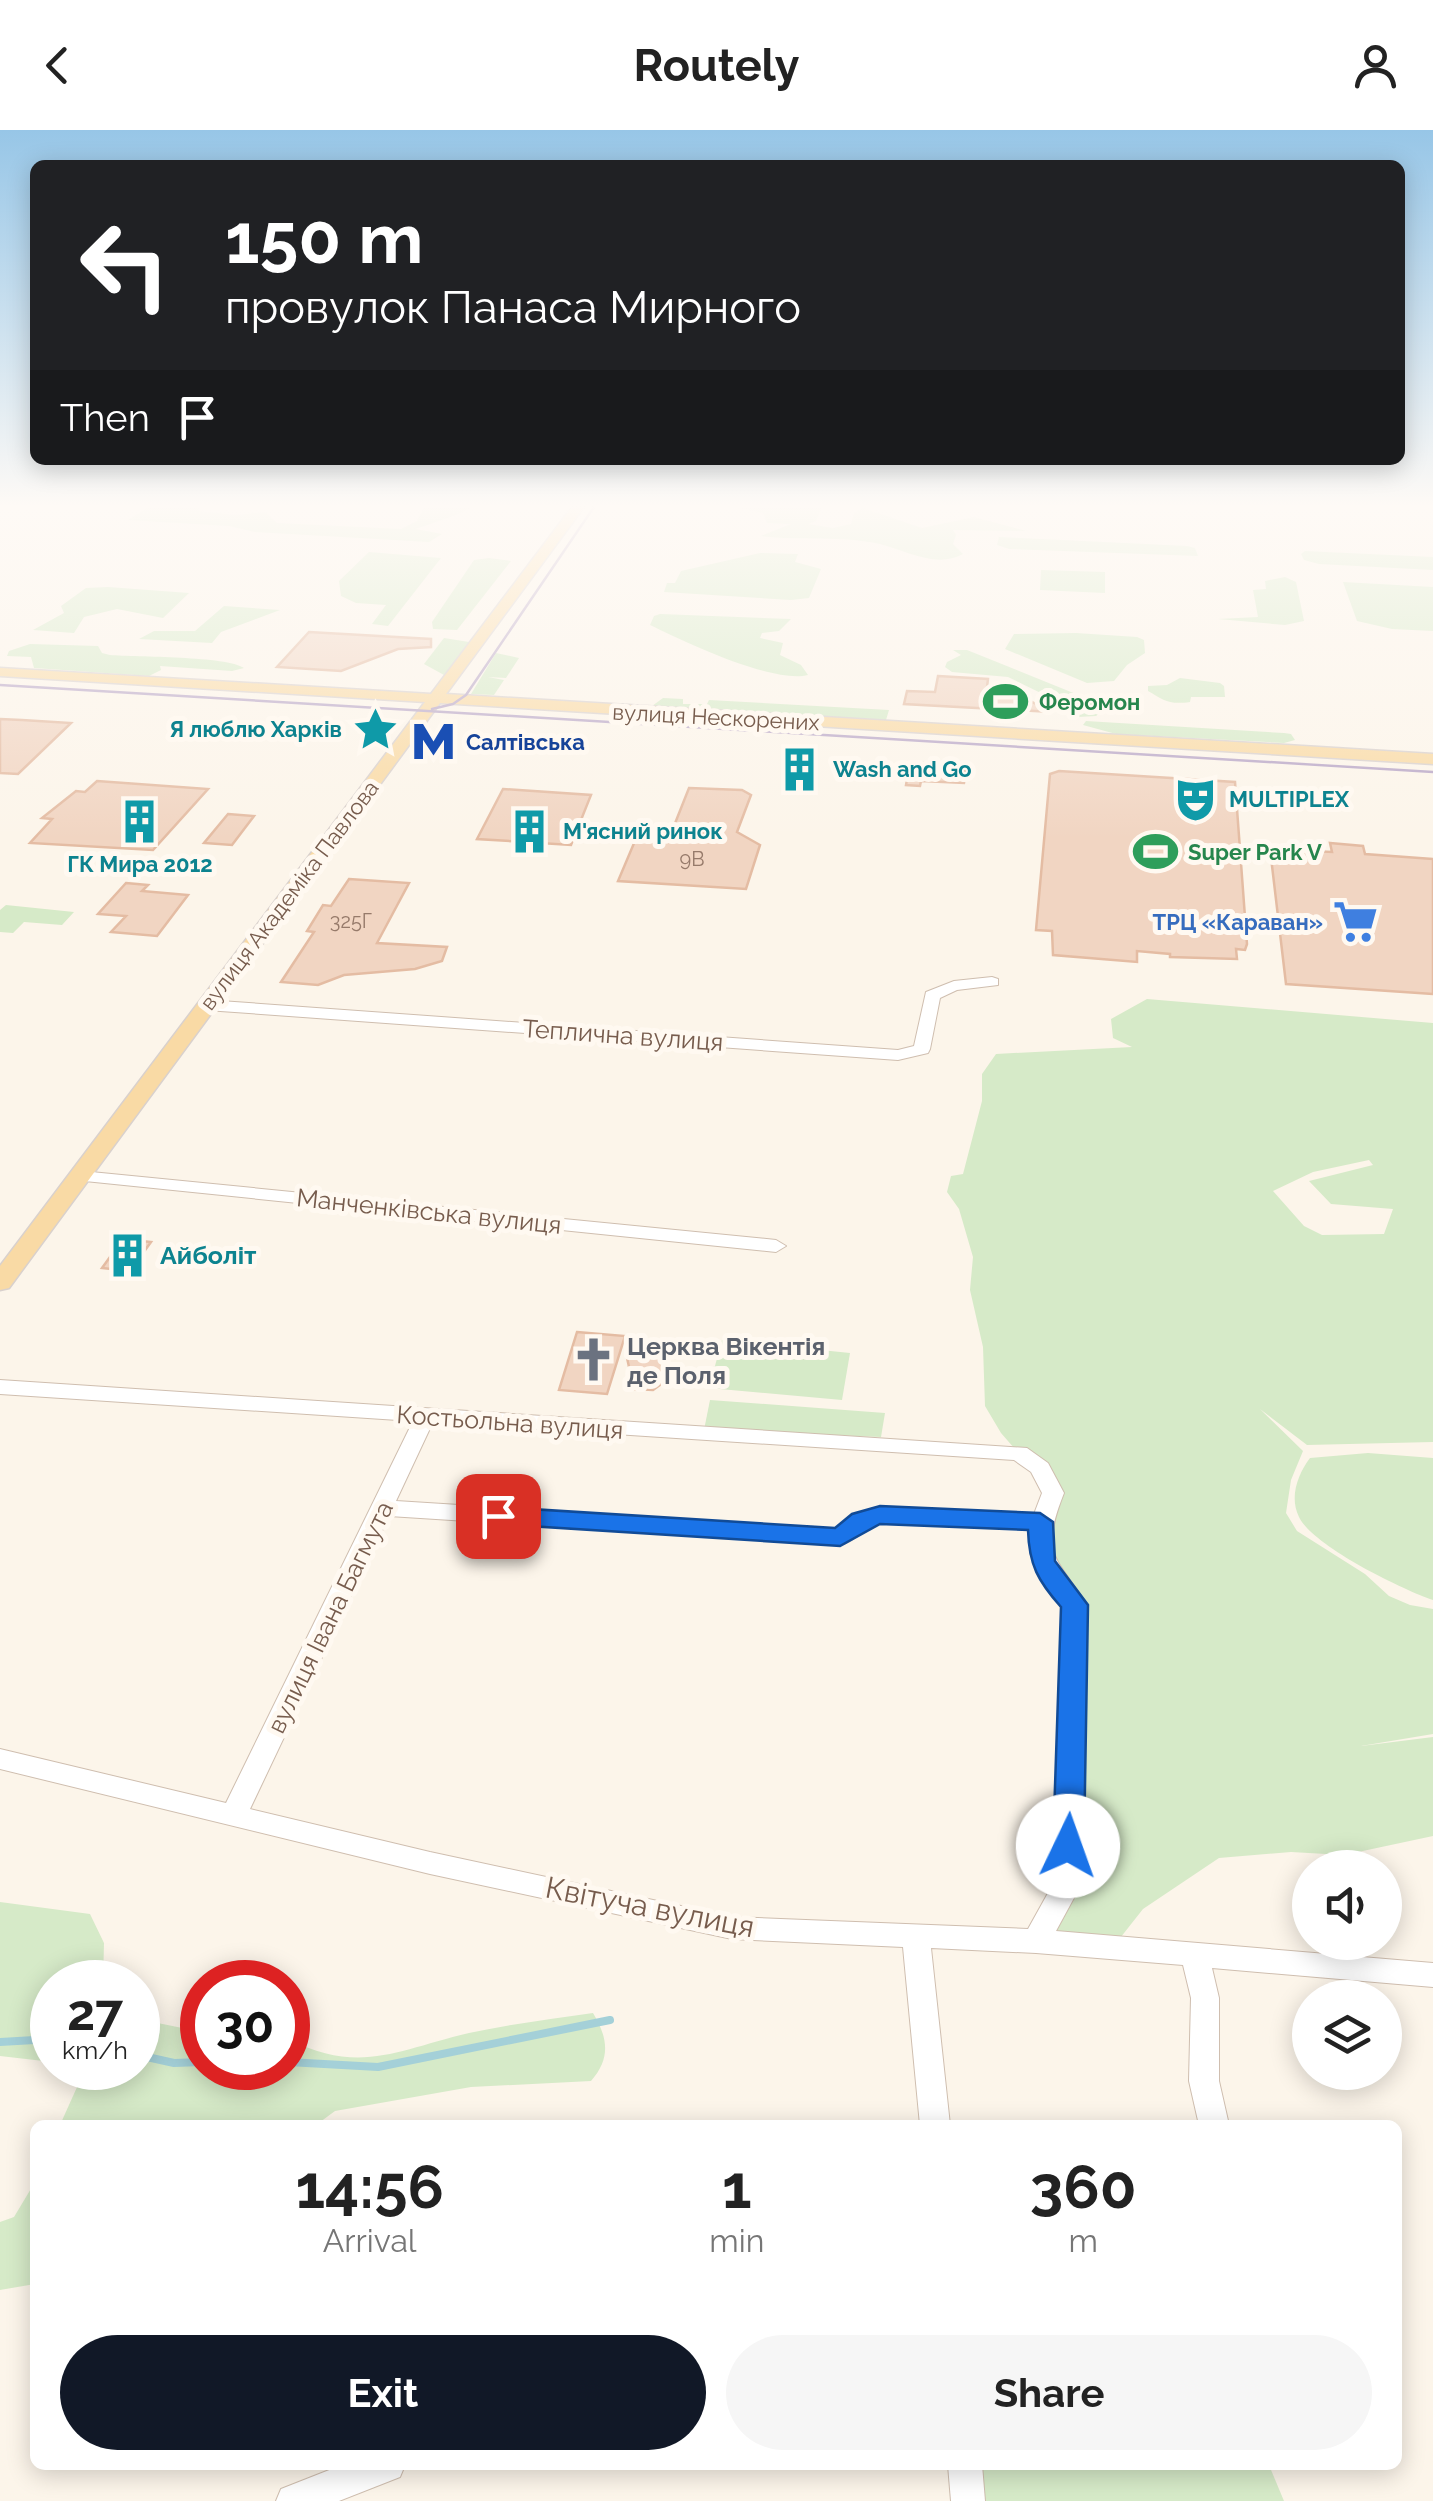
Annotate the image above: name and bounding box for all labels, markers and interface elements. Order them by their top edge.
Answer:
icon: back [30,38,85,93]
icon: person [1348,38,1403,93]
text: Routely [634,39,799,92]
text: 150 m [225,197,423,279]
icon: left [60,200,190,330]
text: провулок Панаса Мирного [225,281,801,334]
icon: arrive [170,390,225,445]
text: Then [60,395,150,440]
sports icon: Феромон [982,678,1030,726]
place label: Феромон [1039,689,1140,715]
street label: вулиця Нескорених [612,699,820,735]
place icon: Я люблю Харків [351,705,399,753]
place label: Я люблю Харків [169,716,342,742]
metro station icon: Салтівська [409,718,457,766]
place label: Салтівська [466,729,585,755]
building icon: Wash and Go [776,745,824,793]
place label: Wash and Go [833,756,972,782]
street label: вулиця Академіка Павлова [194,775,384,1015]
theatre icon: MULTIPLEX [1172,775,1220,823]
place label: MULTIPLEX [1229,786,1350,812]
building icon: ГК Мира 2012 [116,798,164,846]
building icon: М'ясний ринок [506,807,554,855]
place label: М'ясний ринок [563,818,723,844]
sports icon: Super Park V [1131,828,1179,876]
place label: Super Park V [1188,839,1322,865]
house number: 9В [679,847,705,871]
place label: ГК Мира 2012 [67,851,213,877]
supermarket icon: ТРЦ «Караван» [1332,898,1380,946]
house number: 325Г [330,909,372,933]
place label: ТРЦ «Караван» [1153,909,1323,935]
street label: Теплична вулиця [522,1013,724,1057]
street label: Манченківська вулиця [295,1182,563,1240]
building icon: Айболіт [103,1231,151,1279]
place label: Айболіт [160,1240,257,1270]
place label: Церква Вікентія де Поля [627,1331,825,1390]
church icon: Церква Вікентія де Поля [570,1336,618,1384]
street label: Костьольна вулиця [396,1399,624,1445]
pin [456,1474,541,1559]
icon: arrive [471,1489,526,1544]
street label: вулиця Івана Багмута [261,1496,399,1738]
position arrow [1016,1794,1120,1898]
map controls [1292,1850,1402,2090]
button: sound [1292,1850,1402,1960]
street label: Квітуча вулиця [543,1870,757,1944]
speed limit sign: 30 [180,1960,310,2090]
button: layers [1292,1980,1402,2090]
text: 27 [67,1983,123,2042]
text: km/h [62,2035,128,2065]
text: 14:56 [295,2152,444,2222]
text: 1 [722,2152,752,2222]
text: 360 [1030,2152,1137,2222]
text: Arrival [323,2222,417,2259]
text: min [709,2222,764,2259]
text: m [1068,2222,1098,2259]
button: Exit [60,2335,706,2450]
button: Share [726,2335,1372,2450]

